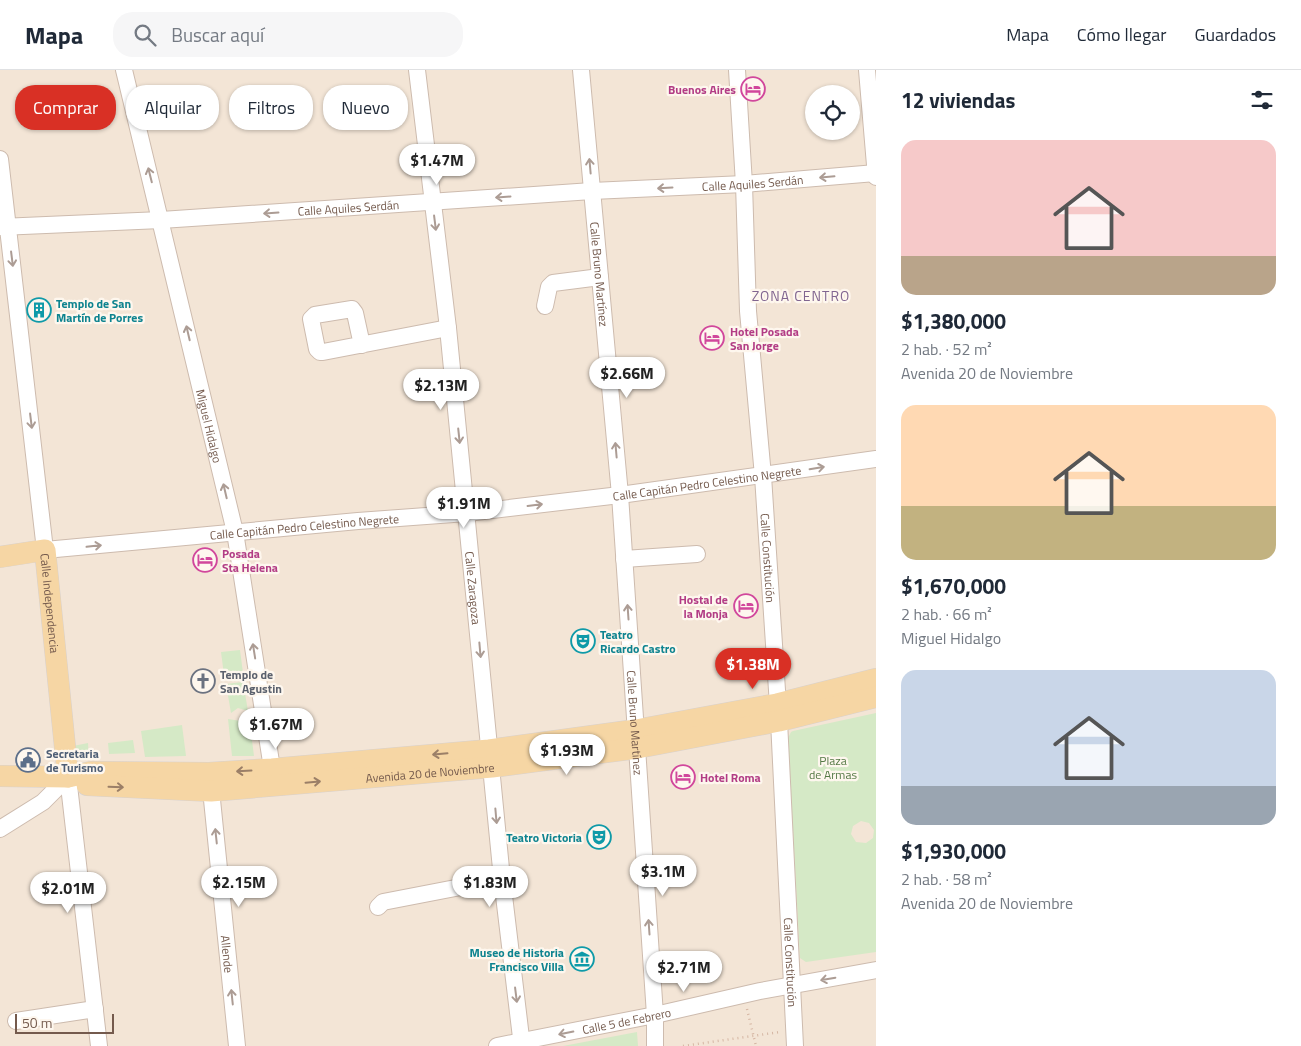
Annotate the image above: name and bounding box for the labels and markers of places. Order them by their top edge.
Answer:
hotel icon: Buenos Aires [740,76,766,102]
place label: Buenos Aires [668,80,736,99]
pin: $1.47M [396,144,478,186]
place label: Templo de San Martín de Porres [56,294,143,327]
building icon: Templo de San Martín de Porres [26,297,52,323]
place label: Hotel Posada San Jorge [730,322,799,355]
hotel icon: Hotel Posada San Jorge [699,325,725,351]
pin: $2.66M [586,356,668,399]
pin: $2.13M [400,368,482,411]
pin: $1.91M [423,486,505,529]
place label: Posada Sta Helena [222,544,278,577]
hotel icon: Posada Sta Helena [192,547,218,573]
place label: Hostal de la Monja [679,590,728,623]
hotel icon: Hostal de la Monja [733,593,759,619]
place label: Teatro Ricardo Castro [600,625,676,658]
theatre icon: Teatro Ricardo Castro [570,628,596,654]
pin: $1.38M [712,648,794,690]
place label: Templo de San Agustin [220,665,282,698]
church icon: Templo de San Agustin [190,668,216,694]
pin: $1.67M [235,708,317,750]
pin: $1.93M [526,734,608,776]
place label: Secretaria de Turismo [46,744,103,777]
public building icon: Secretaria de Turismo [15,747,41,773]
hotel icon: Hotel Roma [670,764,696,790]
place label: Hotel Roma [700,768,761,787]
theatre icon: Teatro Victoria [586,824,612,850]
place label: Teatro Victoria [506,828,582,847]
pin: $3.1M [628,854,698,897]
pin: $2.15M [198,866,280,908]
pin: $1.83M [449,866,531,908]
pin: $2.01M [27,872,109,914]
place label: Museo de Historia Francisco Villa [470,943,564,976]
museum icon: Museo de Historia Francisco Villa [569,946,595,972]
pin: $2.71M [643,950,725,993]

